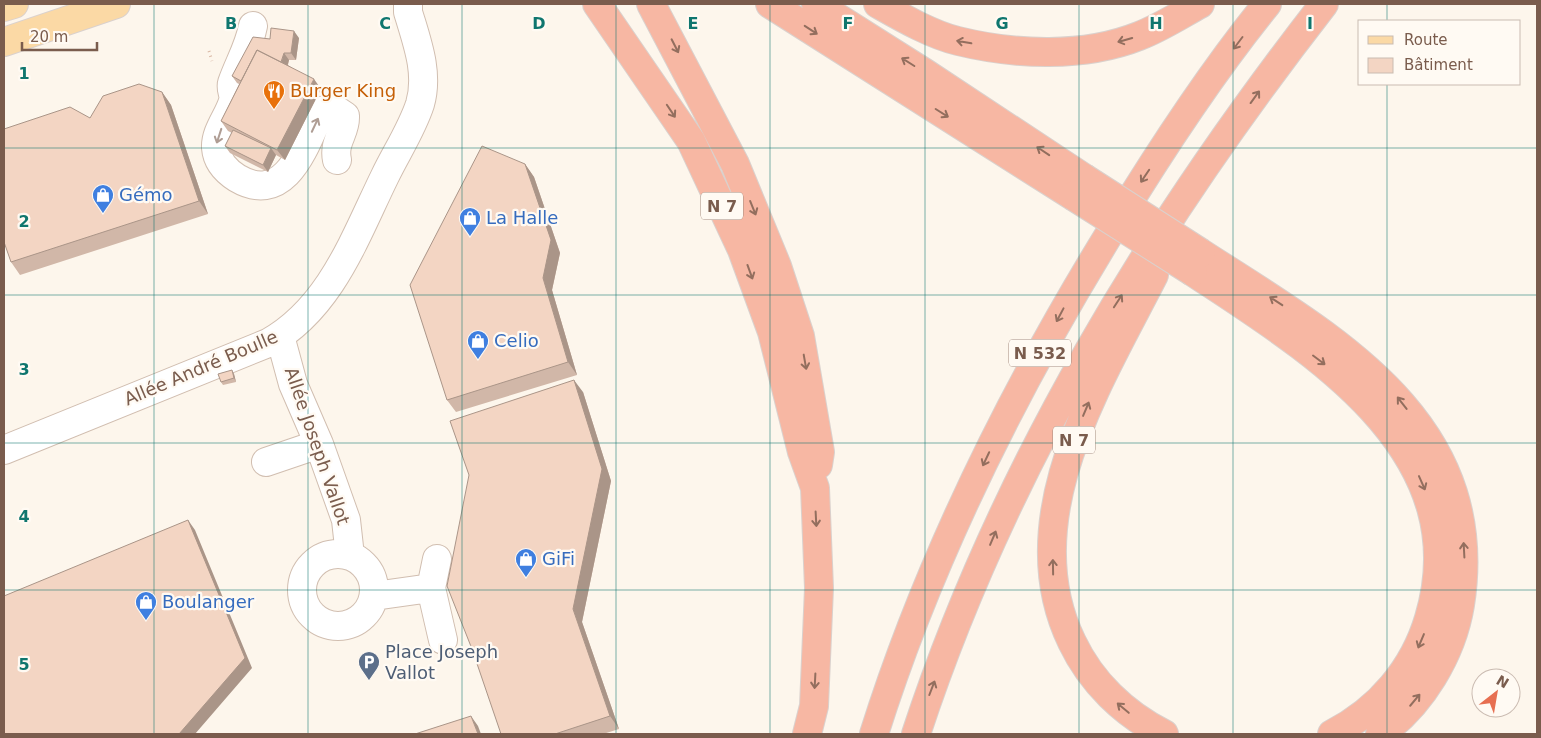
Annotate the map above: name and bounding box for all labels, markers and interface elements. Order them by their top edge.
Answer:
text: B [225,14,237,33]
text: C [379,14,391,33]
text: D [532,14,546,33]
text: E [688,14,698,33]
text: F [843,14,853,33]
text: G [995,14,1009,33]
text: H [1149,14,1163,33]
text: I [1307,14,1313,33]
scale bar [22,20,98,52]
legend [1358,20,1521,85]
one-way arrow [804,26,818,36]
text: 20 m [30,28,68,46]
text: Route [1404,31,1448,49]
one-way arrow [957,36,973,46]
one-way arrow [1117,36,1133,45]
one-way arrow [1232,36,1243,49]
one-way arrow [670,39,680,54]
one-way arrow [901,56,915,67]
text: Bâtiment [1404,56,1473,74]
text: 1 [18,64,30,83]
restaurant icon: Burger King [262,79,286,110]
place label: Burger King [290,80,396,101]
one-way arrow [1250,90,1260,104]
one-way arrow [666,104,677,118]
one-way arrow [935,108,949,119]
one-way arrow [310,117,320,132]
one-way arrow [213,128,223,144]
one-way arrow [1037,146,1051,156]
one-way arrow [1140,169,1150,183]
shop icon: Gémo [91,183,115,214]
place label: Gémo [119,184,173,205]
road number: N 7 [701,192,743,220]
one-way arrow [749,200,759,215]
shop icon: La Halle [458,206,482,237]
place label: La Halle [486,207,558,228]
text: 2 [18,212,30,231]
one-way arrow [746,264,755,280]
one-way arrow [1114,295,1124,309]
one-way arrow [1269,296,1283,306]
one-way arrow [1055,307,1064,322]
street label: Allée André Boulle [121,326,281,409]
shop icon: Celio [466,329,490,360]
place label: Celio [494,330,539,351]
road number: N 532 [1009,339,1071,366]
one-way arrow [800,354,810,370]
one-way arrow [1312,354,1325,365]
text: 3 [18,360,30,379]
street label: Allée Joseph Vallot [281,364,354,528]
one-way arrow [1396,397,1407,410]
one-way arrow [1082,402,1091,417]
road number: N 7 [1053,426,1095,454]
one-way arrow [980,451,990,466]
one-way arrow [1417,475,1427,490]
text: 4 [18,507,30,526]
one-way arrow [811,510,821,526]
one-way arrow [990,530,999,545]
one-way arrow [1460,542,1469,558]
shop icon: GiFi [514,547,538,578]
place label: GiFi [542,548,575,569]
one-way arrow [1048,559,1058,576]
shop icon: Boulanger [134,590,158,621]
place label: Boulanger [162,591,255,612]
one-way arrow [1415,633,1425,648]
place label: Place Joseph Vallot [385,641,498,683]
parking icon: Place Joseph Vallot [357,650,381,681]
text: 5 [18,655,30,674]
north arrow [1471,668,1521,718]
text: N [1494,672,1512,692]
one-way arrow [810,673,819,689]
one-way arrow [928,681,938,696]
one-way arrow [1409,694,1421,707]
one-way arrow [1117,702,1130,713]

